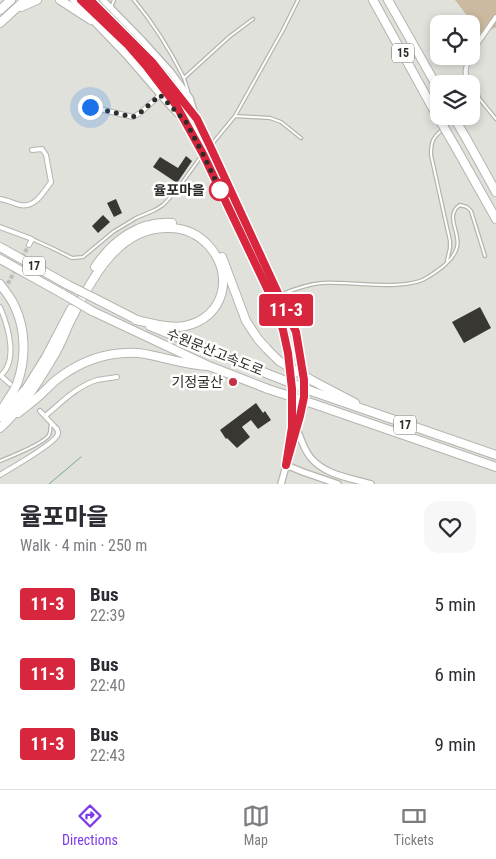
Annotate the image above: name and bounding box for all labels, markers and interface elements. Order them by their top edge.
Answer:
map controls [430,15,480,125]
button: locate [430,15,480,65]
road number: 15 [392,44,414,62]
button: layers [430,75,480,125]
your location [78,95,103,120]
marker: 율포마을 [209,179,231,201]
place label: 율포마을 [153,182,205,198]
road number: 17 [23,256,45,276]
line badge: 11-3 [251,294,321,326]
text: 11-3 [269,299,303,320]
street label: 수원문산고속도로 [164,325,266,379]
place label: 기정굴산 [171,374,223,390]
marker: 기정굴산 [227,376,239,388]
road number: 17 [394,416,416,434]
button: heart [424,501,476,553]
text: 율포마을 [20,503,108,531]
text: Walk · 4 min · 250 m [20,536,147,555]
text: Bus [90,583,119,606]
text: 11-3 [31,593,64,614]
text: 5 min [434,593,476,616]
text: 22:39 [90,606,125,625]
text: Bus [90,653,119,676]
text: 11-3 [31,663,64,684]
text: 6 min [434,663,476,686]
text: 22:40 [90,676,125,695]
text: Bus [90,723,119,746]
text: 11-3 [31,733,64,754]
text: 9 min [434,733,476,756]
text: 22:43 [90,746,125,765]
tab: Directions [62,802,118,848]
tab: Map [242,802,270,848]
tab: Tickets [394,802,434,848]

